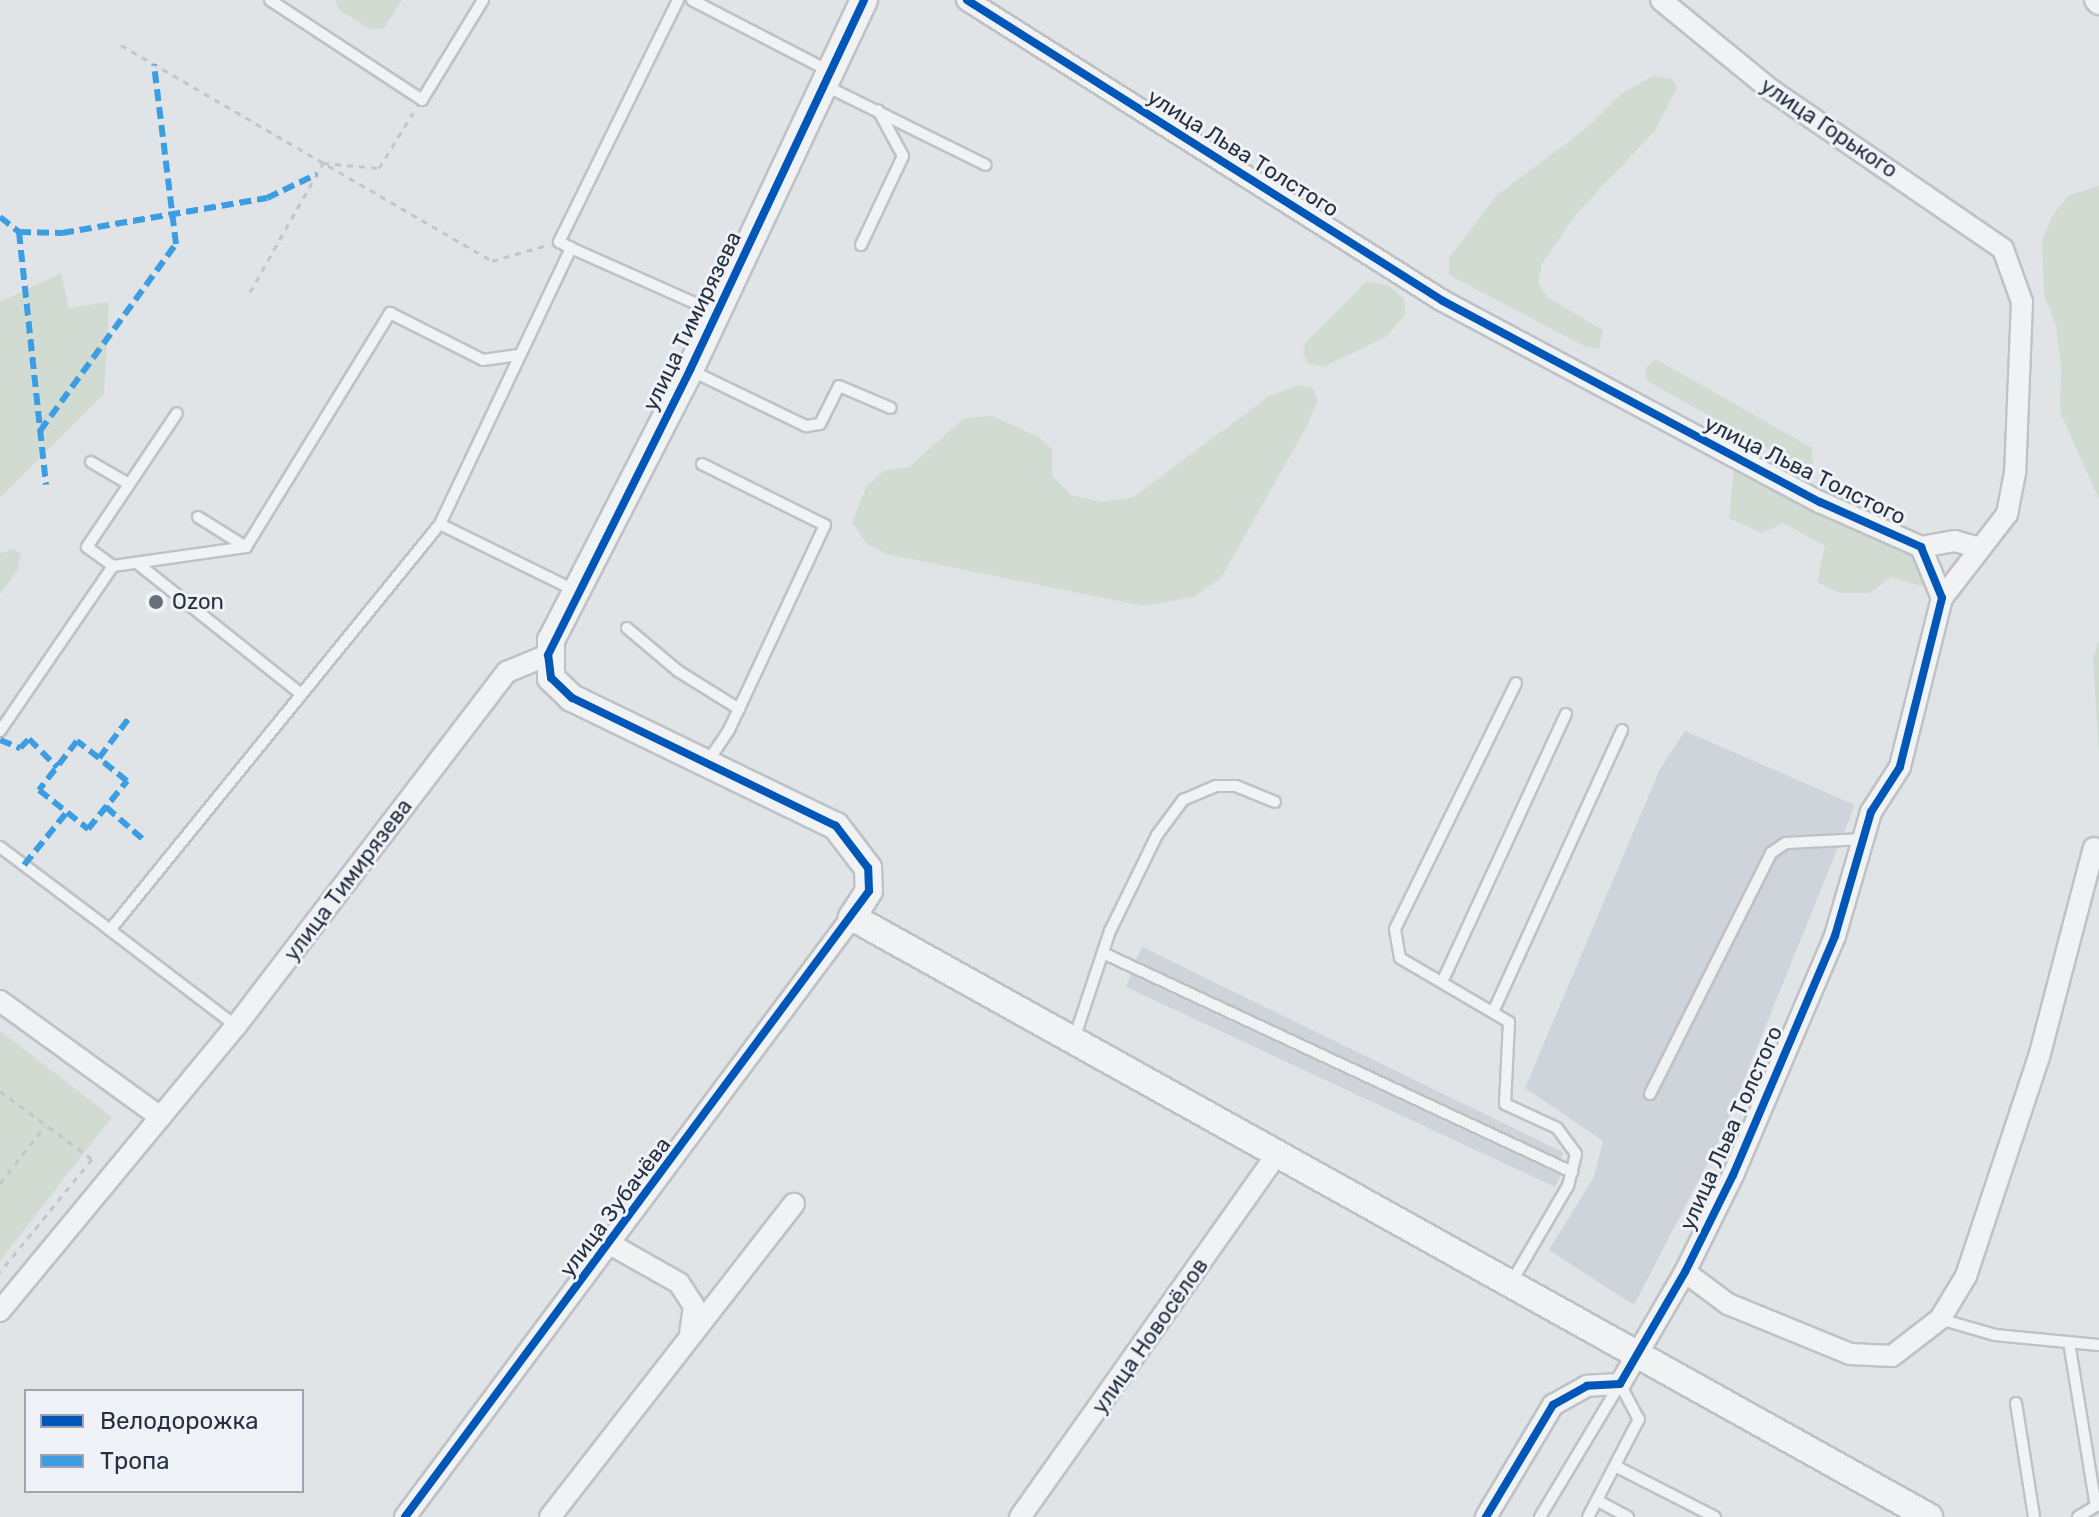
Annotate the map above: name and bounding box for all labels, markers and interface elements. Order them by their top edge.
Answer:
street label: улица Горького [1755,72,1903,184]
street label: улица Льва Толстого [1142,83,1344,223]
street label: улица Тимирязева [637,227,747,415]
street label: улица Льва Толстого [1700,410,1910,530]
place label: Ozon [172,589,224,615]
marker: Ozon [147,593,165,611]
street label: улица Тимирязева [278,794,418,966]
street label: улица Льва Толстого [1674,1022,1788,1234]
street label: улица Зубачёва [554,1132,676,1282]
street label: улица Новосёлов [1086,1253,1214,1419]
legend [24,1389,304,1493]
text: Велодорожка [100,1407,259,1435]
text: Тропа [100,1447,169,1475]

